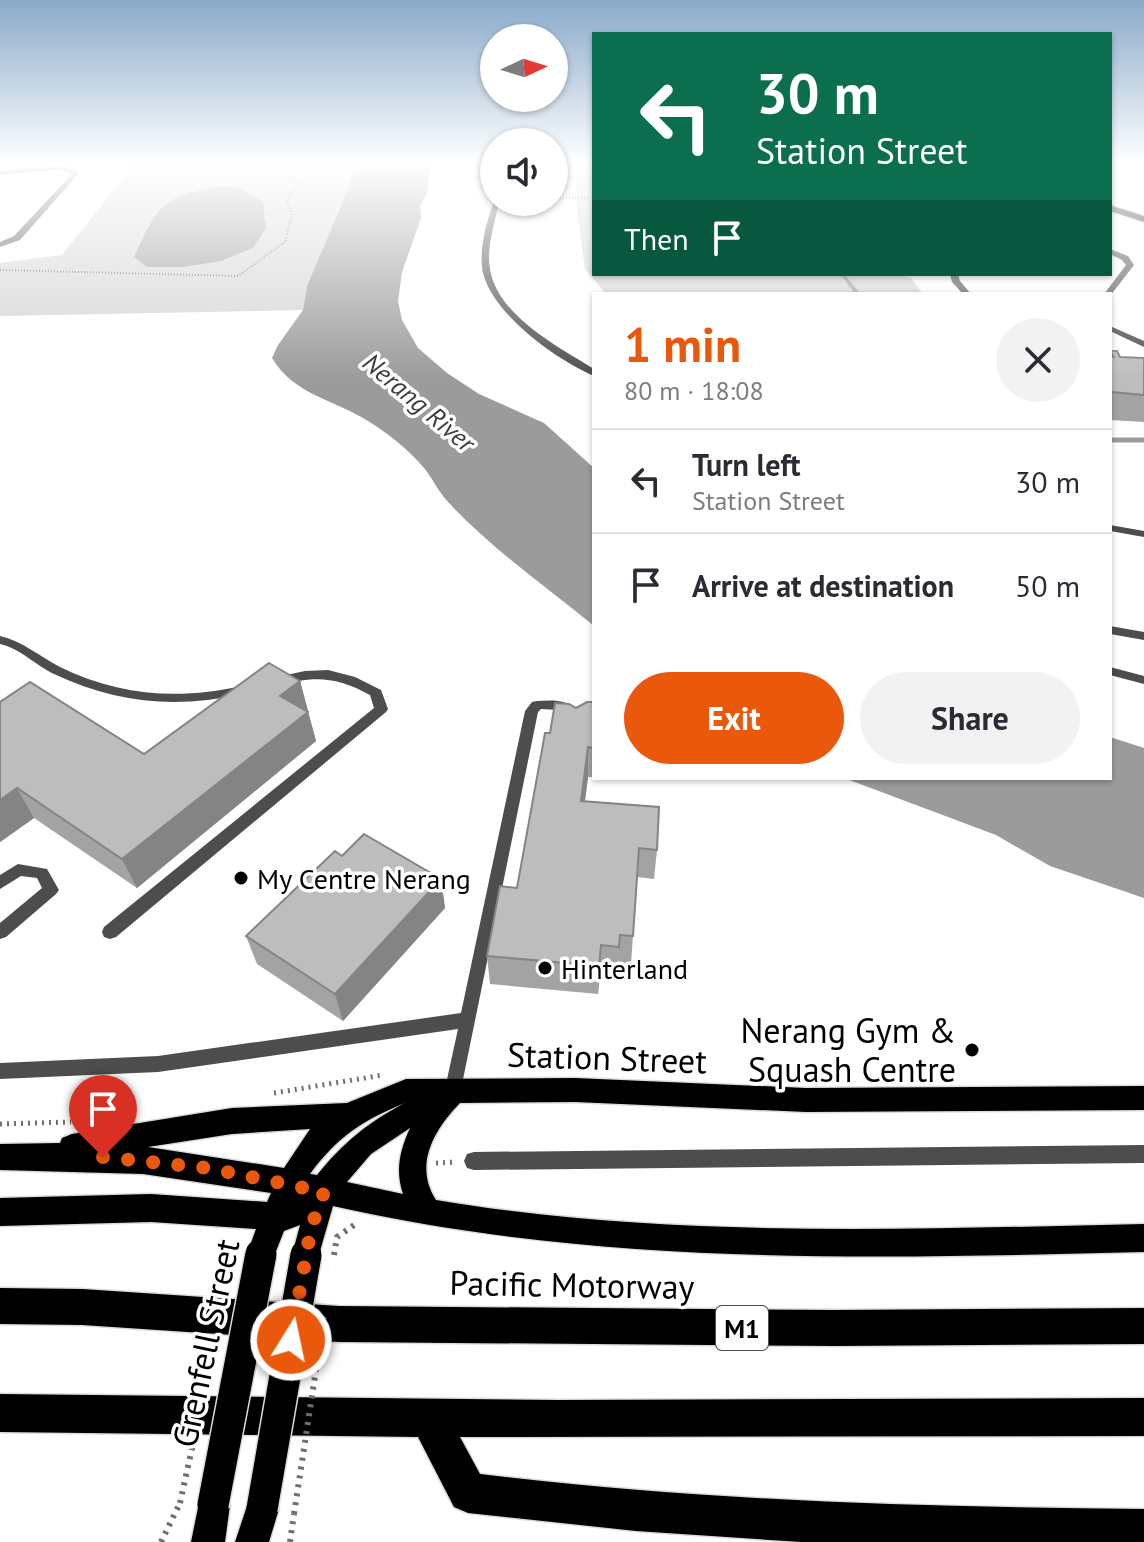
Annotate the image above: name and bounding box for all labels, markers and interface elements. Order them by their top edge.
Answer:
north arrow [480,24,568,112]
map controls [480,24,568,216]
text: 30 m [756,57,879,129]
icon: left [624,64,728,168]
text: Station Street [756,127,968,174]
button: sound [480,128,568,216]
icon: arrive [705,216,749,260]
text: Then [624,219,689,258]
text: 1 min [624,313,741,375]
button: close [996,318,1080,402]
water label: Nerang River [356,346,483,459]
text: 80 m · 18:08 [624,374,764,407]
text: Turn left [692,445,800,484]
icon: left [624,459,668,503]
text: 30 m [1015,462,1080,501]
text: Station Street [692,484,845,517]
icon: arrive [624,563,668,607]
text: Arrive at destination [692,566,954,605]
text: 50 m [1015,566,1080,605]
button: Exit [624,672,844,764]
button: Share [860,672,1080,764]
place label: My Centre Nerang [257,860,471,897]
marker: My Centre Nerang [232,869,250,887]
place label: Hinterland [561,950,688,987]
marker: Hinterland [536,959,554,977]
place label: Nerang Gym & Squash Centre [740,1008,956,1091]
street label: Station Street [506,1032,708,1082]
marker: Nerang Gym & Squash Centre [963,1041,981,1059]
pin [69,1075,137,1157]
icon: arrive [81,1087,125,1131]
street label: Grenfell Street [161,1234,249,1451]
street label: Pacific Motorway [449,1260,695,1308]
position arrow [249,1298,333,1382]
road number: M1 [716,1306,768,1350]

